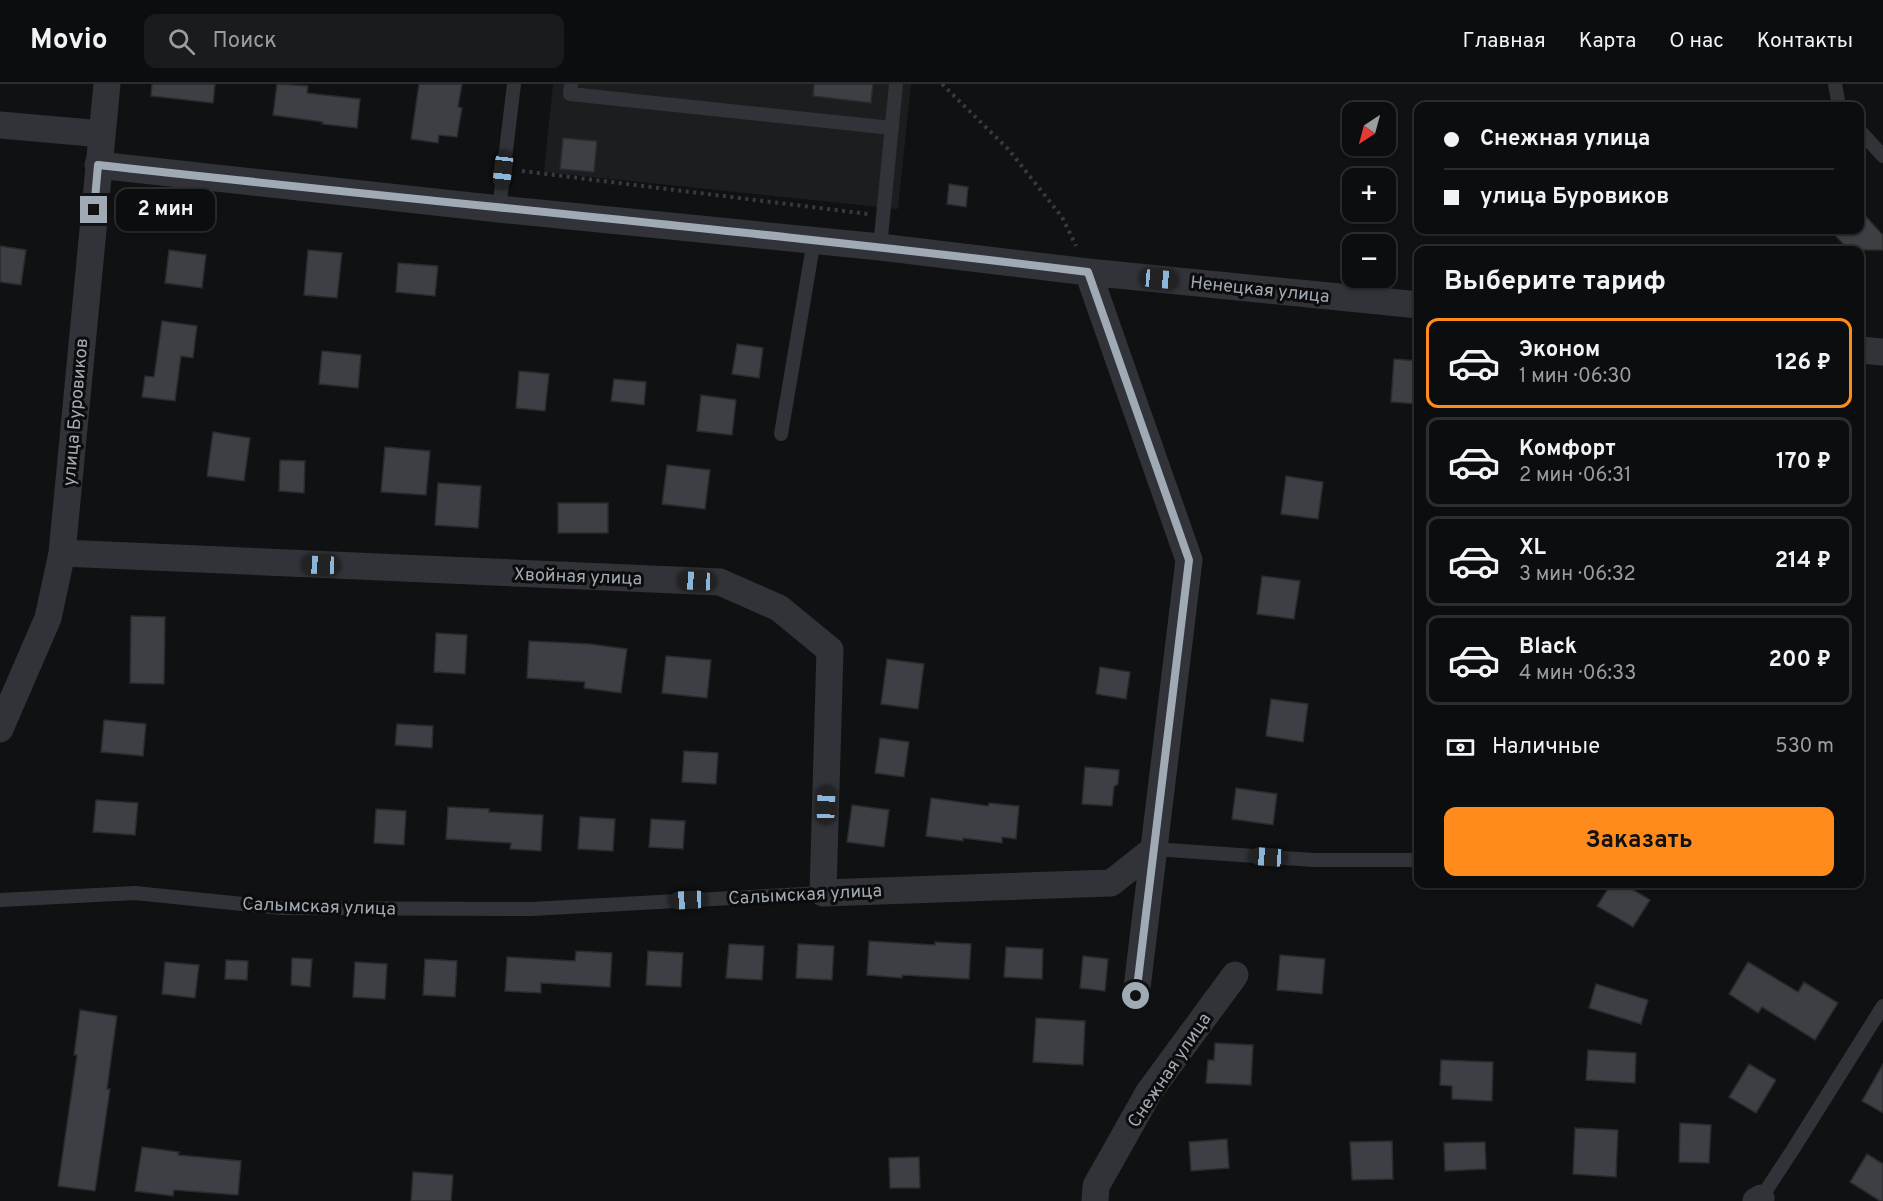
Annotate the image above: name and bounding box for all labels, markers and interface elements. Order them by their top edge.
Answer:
search box [144,14,564,68]
text: Movio [30,23,108,59]
icon: search [165,25,198,58]
text: Поиск [213,28,277,55]
text: Главная [1462,28,1546,55]
text: Карта [1579,28,1636,55]
text: О нас [1669,28,1724,55]
text: Контакты [1757,28,1853,55]
north arrow [1342,102,1396,156]
map controls [1342,102,1396,288]
text: Снежная улица [1480,126,1650,153]
car [492,151,514,189]
button: + [1342,168,1396,222]
text: улица Буровиков [1480,184,1669,211]
callout: 2 мин [115,189,214,231]
route end [80,196,107,223]
text: 2 мин [137,197,194,223]
button: − [1342,234,1396,288]
text: Выберите тариф [1444,265,1666,299]
car [1140,268,1178,290]
street label: Ненецкая улица [1189,272,1331,309]
icon: car [1447,336,1501,390]
street label: улица Буровиков [59,337,94,487]
text: Эконом [1519,337,1600,364]
text: 126 ₽ [1775,350,1831,377]
text: 1 мин · 06:30 [1519,364,1632,390]
icon: car [1447,435,1501,489]
text: Комфорт [1519,436,1616,463]
text: 170 ₽ [1776,449,1831,476]
text: 2 мин · 06:31 [1519,463,1631,489]
icon: car [1447,534,1501,588]
text: XL [1519,535,1546,562]
text: 214 ₽ [1775,548,1831,575]
car [303,555,339,575]
text: 3 мин · 06:32 [1519,562,1636,588]
street label: Хвойная улица [513,564,642,591]
car [679,571,715,591]
icon: car [1447,633,1501,687]
text: Black [1519,634,1577,661]
text: 200 ₽ [1769,647,1831,674]
text: 4 мин · 06:33 [1519,661,1636,687]
icon: cash [1444,731,1477,764]
text: Наличные [1492,734,1600,761]
text: 530 m [1775,734,1834,760]
car [816,787,836,823]
button: Заказать [1444,807,1834,876]
car [1249,847,1287,867]
street label: Салымская улица [728,880,883,911]
car [670,890,706,910]
street label: Салымская улица [242,893,396,922]
route start [1122,982,1149,1009]
street label: Снежная улица [1123,1009,1217,1133]

